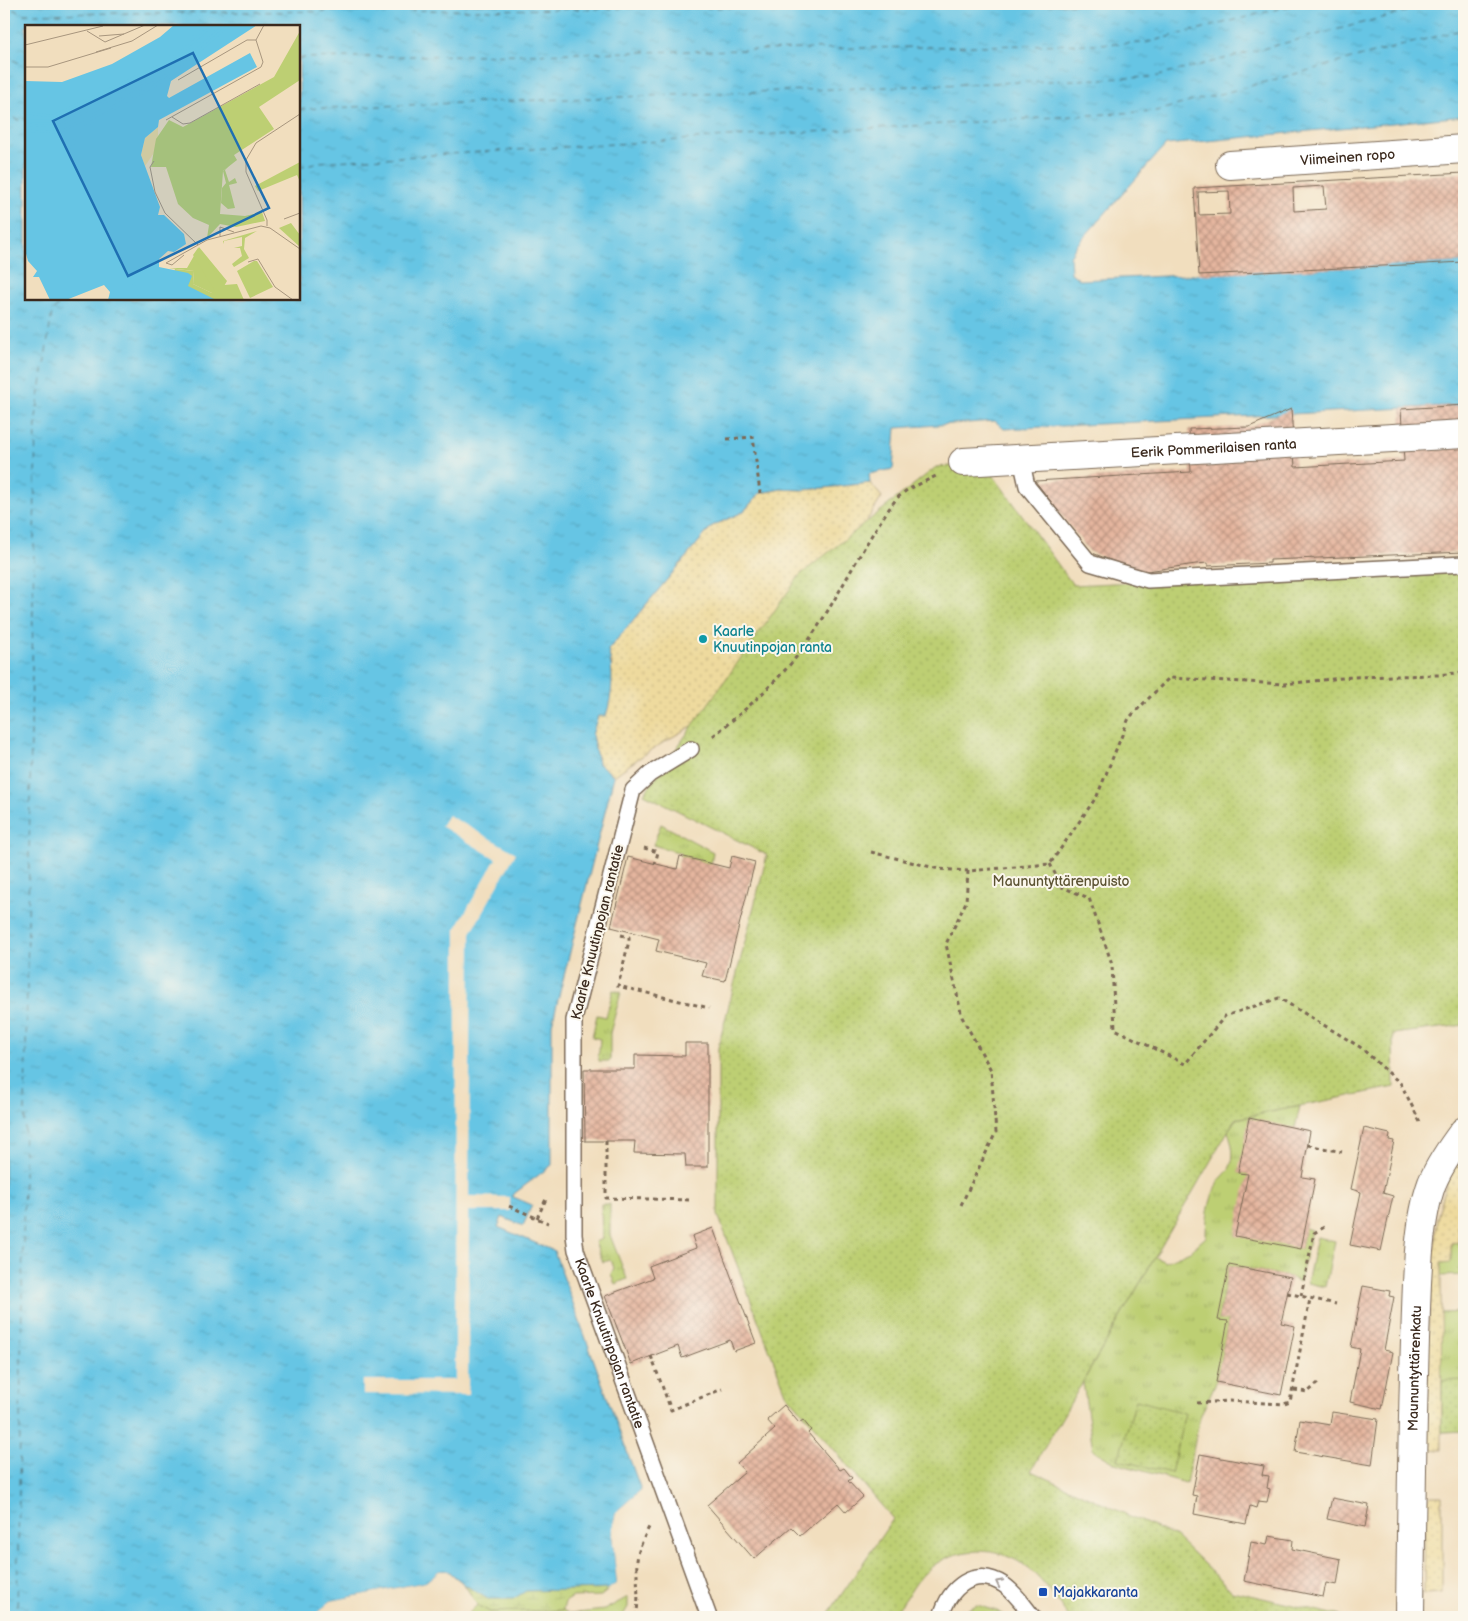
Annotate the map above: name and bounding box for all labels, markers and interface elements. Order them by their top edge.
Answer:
inset map [25,25,300,300]
street label: Viimeinen ropo [1300,146,1396,169]
street label: Eerik Pommerilaisen ranta [1130,435,1297,462]
place label: Kaarle Knuutinpojan ranta [713,623,832,656]
marker: Kaarle Knuutinpojan ranta [697,633,709,645]
street label: Kaarle Knuutinpojan rantatie [567,843,627,1021]
park label: Maununtyttärenpuisto [993,873,1129,890]
street label: Kaarle Knuutinpojan rantatie [571,1256,648,1431]
street label: Maununtyttärenkatu [1405,1305,1425,1431]
one-way arrow [995,1579,1004,1589]
place label: Majakkaranta [1053,1584,1138,1601]
marker: Majakkaranta [1037,1586,1049,1598]

